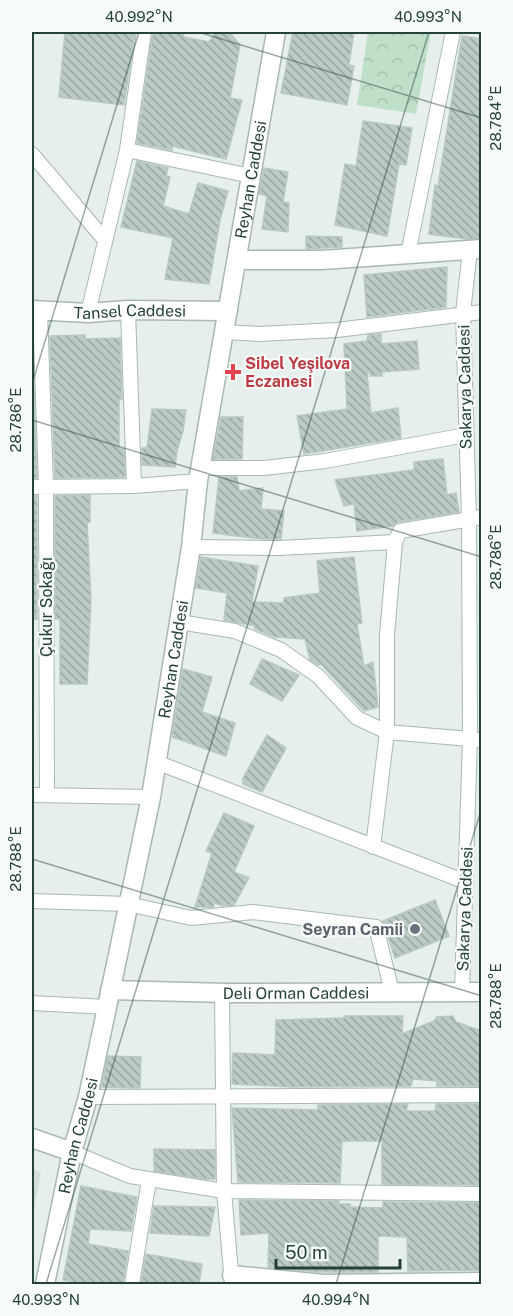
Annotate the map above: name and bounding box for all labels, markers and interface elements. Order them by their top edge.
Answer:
text: 40.992°N [105,8,173,25]
text: 40.993°N [394,8,462,25]
text: 28.784°E [487,85,504,151]
street label: Reyhan Caddesi [231,119,270,240]
street label: Tansel Caddesi [73,300,186,323]
street label: Sakarya Caddesi [454,325,476,449]
place label: Sibel Yeşilova Eczanesi [245,354,350,391]
marker: Sibel Yeşilova Eczanesi [226,365,240,379]
text: 28.786°E [7,387,24,453]
text: 28.786°E [487,524,504,590]
street label: Çukur Sokağı [37,557,56,657]
street label: Reyhan Caddesi [154,599,192,720]
text: 28.788°E [7,826,24,892]
street label: Sakarya Caddesi [453,846,477,972]
place label: Seyran Camii [302,920,403,939]
marker: Seyran Camii [408,922,422,936]
text: 28.788°E [487,963,504,1029]
street label: Deli Orman Caddesi [223,983,369,1003]
street label: Reyhan Caddesi [54,1076,101,1195]
scale bar [276,1232,400,1270]
text: 50 m [285,1242,328,1263]
text: 40.993°N [12,1291,80,1308]
text: 40.994°N [302,1291,370,1308]

